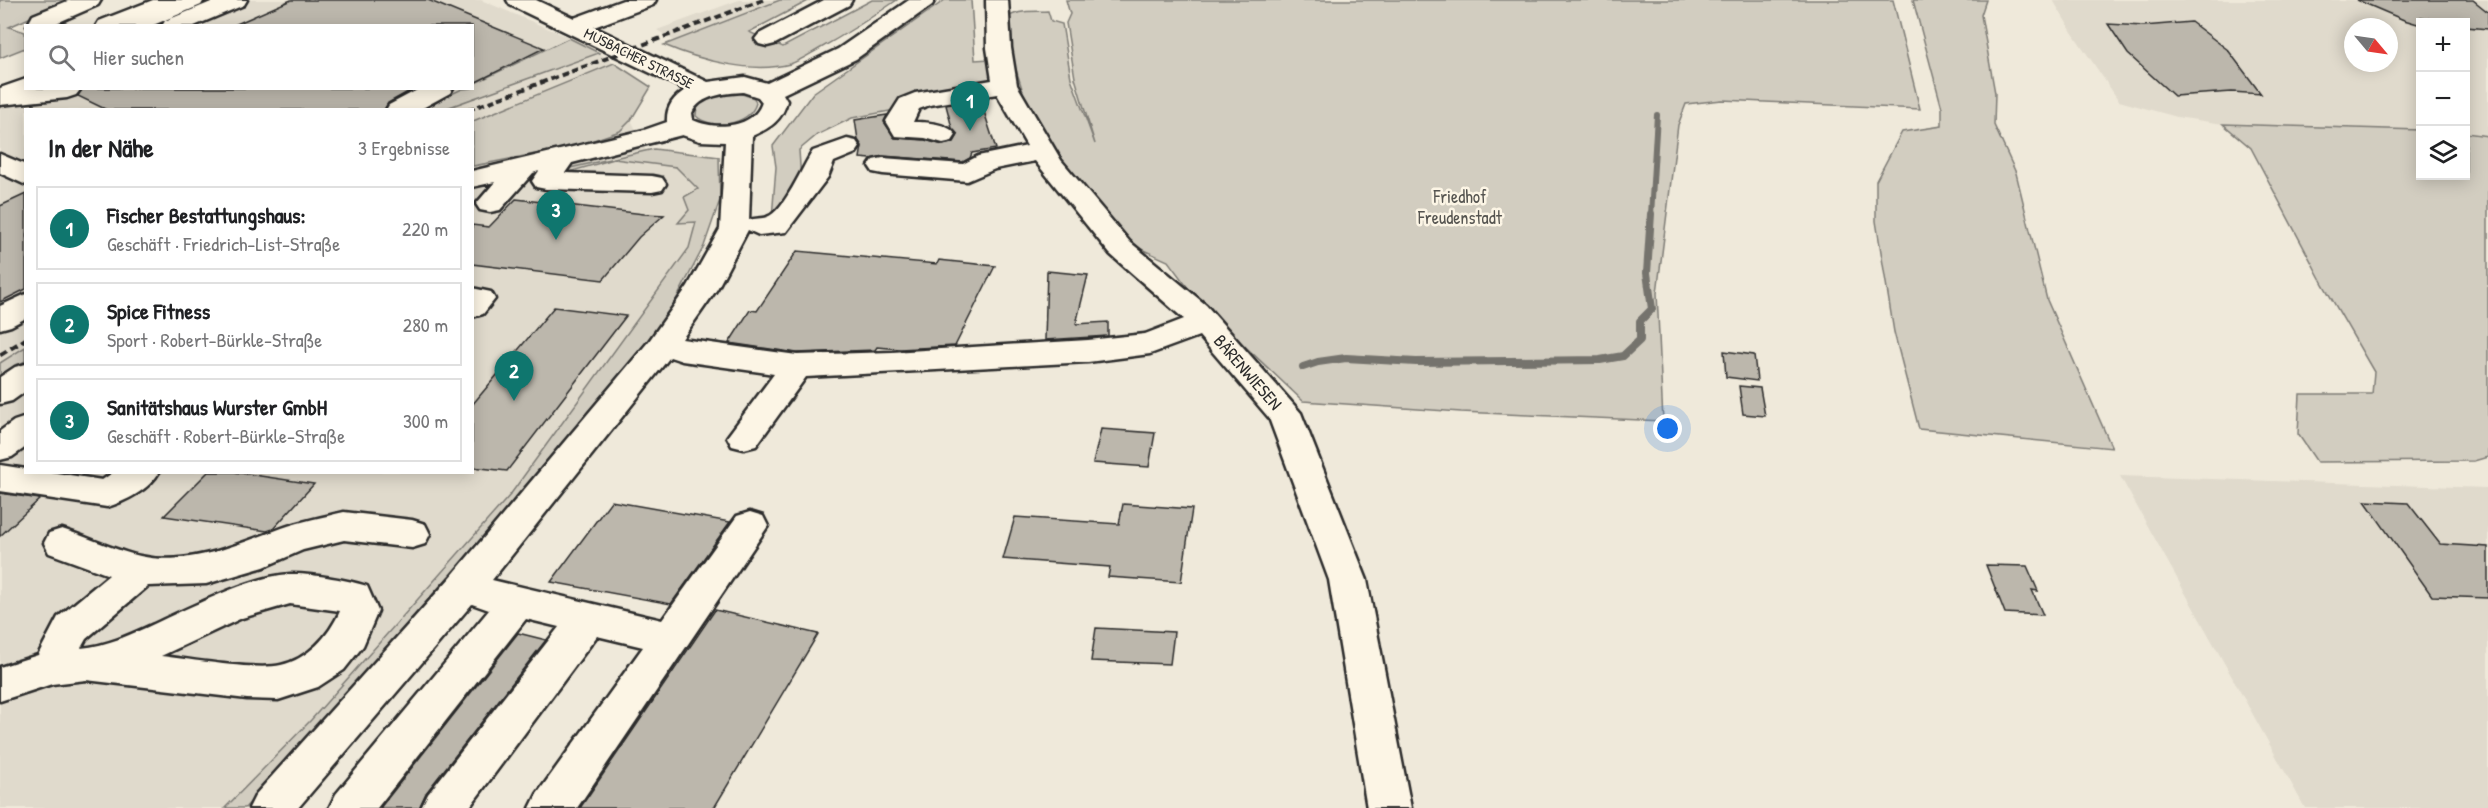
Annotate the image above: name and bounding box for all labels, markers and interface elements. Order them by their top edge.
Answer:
north arrow [2344,18,2398,72]
map controls [2416,18,2470,180]
button: + [2416,18,2470,72]
street label: MUSBACHER STRASSE [581,22,698,94]
search box [24,24,474,90]
icon: search [45,41,78,74]
text: Hier suchen [93,42,184,72]
button: − [2416,72,2470,126]
pin: 1 [950,82,990,131]
button: layers [2416,126,2470,180]
text: In der Nähe [48,130,154,165]
text: 3 Ergebnisse [358,134,450,161]
park label: Friedhof Freudenstadt [1417,184,1503,230]
pin: 3 [536,190,576,240]
text: Fischer Bestattungshaus: [107,200,306,230]
text: 1 [66,215,73,242]
text: 220 m [402,215,448,242]
text: Geschäft · Friedrich-List-Straße [107,230,340,257]
text: Spice Fitness [107,296,210,326]
text: 2 [65,311,74,338]
text: 280 m [403,311,448,338]
text: Sport · Robert-Bürkle-Straße [107,326,322,353]
street label: BÄRENWIESEN [1208,329,1288,415]
pin: 2 [494,352,534,401]
text: Sanitätshaus Wurster GmbH [107,392,327,422]
text: 3 [65,407,74,434]
text: 300 m [403,407,448,434]
your location [1653,414,1682,443]
text: Geschäft · Robert-Bürkle-Straße [107,422,345,449]

